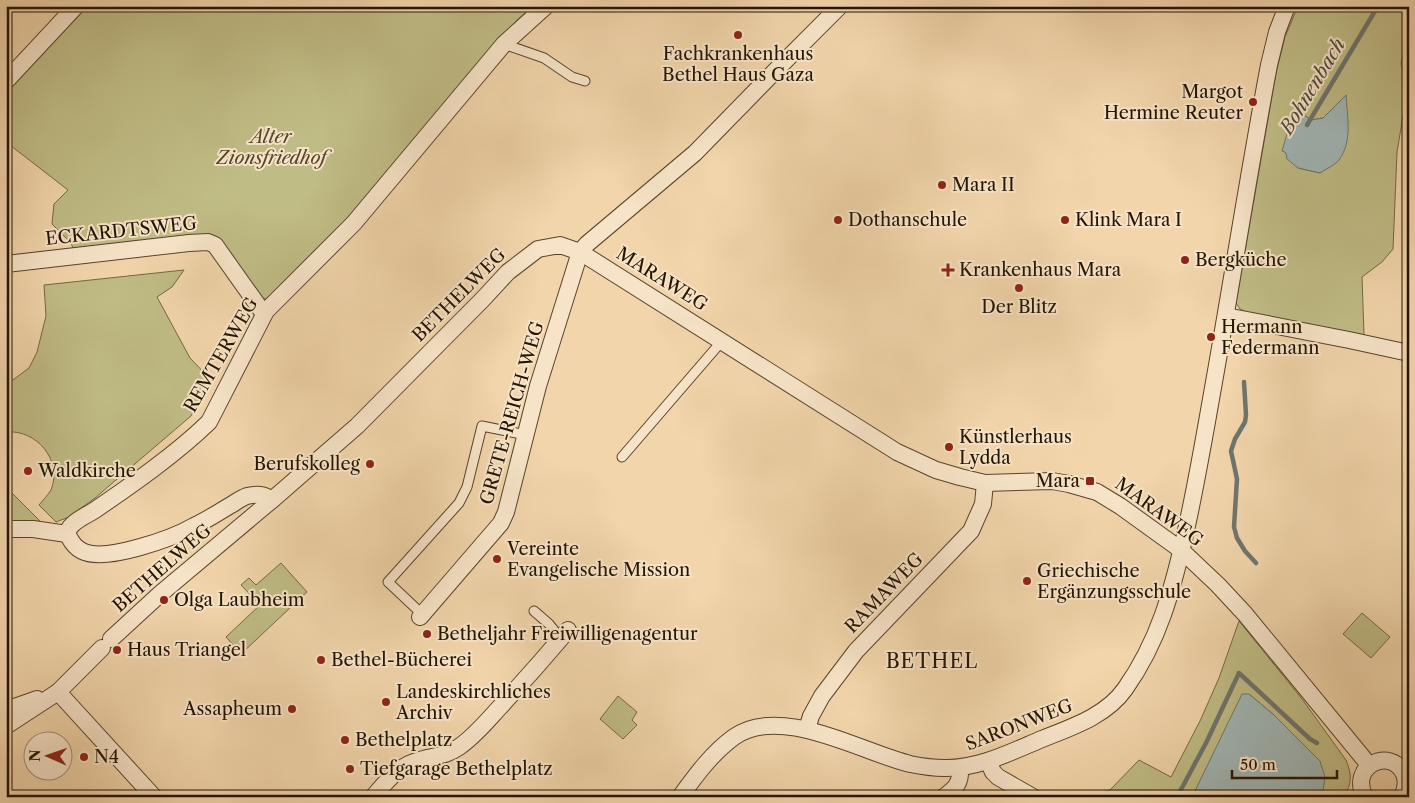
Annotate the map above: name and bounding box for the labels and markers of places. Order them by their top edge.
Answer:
marker: Fachkrankenhaus Bethel Haus Gaza [732,29,744,41]
place label: Fachkrankenhaus Bethel Haus Gaza [662,43,814,86]
place label: Margot Hermine Reuter [1104,81,1244,124]
marker: Margot Hermine Reuter [1247,96,1259,108]
place label: Mara II [952,174,1015,196]
marker: Mara II [936,179,948,191]
place label: Dothanschule [848,209,967,231]
place label: Klink Mara I [1075,209,1182,231]
marker: Dothanschule [832,214,844,226]
marker: Klink Mara I [1059,214,1071,226]
place label: Bergküche [1195,249,1287,271]
marker: Bergküche [1179,254,1191,266]
place label: Krankenhaus Mara [959,259,1122,281]
marker: Krankenhaus Mara [941,263,955,277]
marker: Der Blitz [1013,282,1025,294]
place label: Der Blitz [981,296,1057,318]
place label: Hermann Federmann [1221,316,1319,359]
marker: Hermann Federmann [1205,331,1217,343]
place label: Künstlerhaus Lydda [959,426,1072,469]
marker: Künstlerhaus Lydda [943,441,955,453]
place label: Berufskolleg [253,453,360,475]
marker: Berufskolleg [364,458,376,470]
place label: Waldkirche [37,460,136,482]
marker: Waldkirche [22,465,34,477]
place label: Mara [1035,470,1080,492]
marker: Mara [1084,475,1096,487]
place label: Vereinte Evangelische Mission [506,538,690,581]
marker: Vereinte Evangelische Mission [491,553,503,565]
place label: Griechische Ergänzungsschule [1037,560,1191,603]
marker: Griechische Ergänzungsschule [1021,575,1033,587]
place label: Olga Laubheim [174,589,305,611]
marker: Olga Laubheim [158,594,170,606]
place label: Betheljahr Freiwilligenagentur [437,623,698,645]
marker: Betheljahr Freiwilligenagentur [421,628,433,640]
place label: Haus Triangel [127,639,246,661]
marker: Haus Triangel [111,644,123,656]
place label: Bethel-Bücherei [331,649,472,671]
marker: Bethel-Bücherei [315,654,327,666]
place label: Landeskirchliches Archiv [395,681,551,724]
marker: Landeskirchliches Archiv [380,696,392,708]
place label: Assapheum [182,698,282,720]
marker: Assapheum [286,703,298,715]
place label: Bethelplatz [355,729,452,751]
marker: Bethelplatz [339,734,351,746]
place label: N4 [94,746,119,768]
marker: N4 [78,751,90,763]
place label: Tiefgarage Bethelplatz [360,758,553,780]
marker: Tiefgarage Bethelplatz [344,763,356,775]

